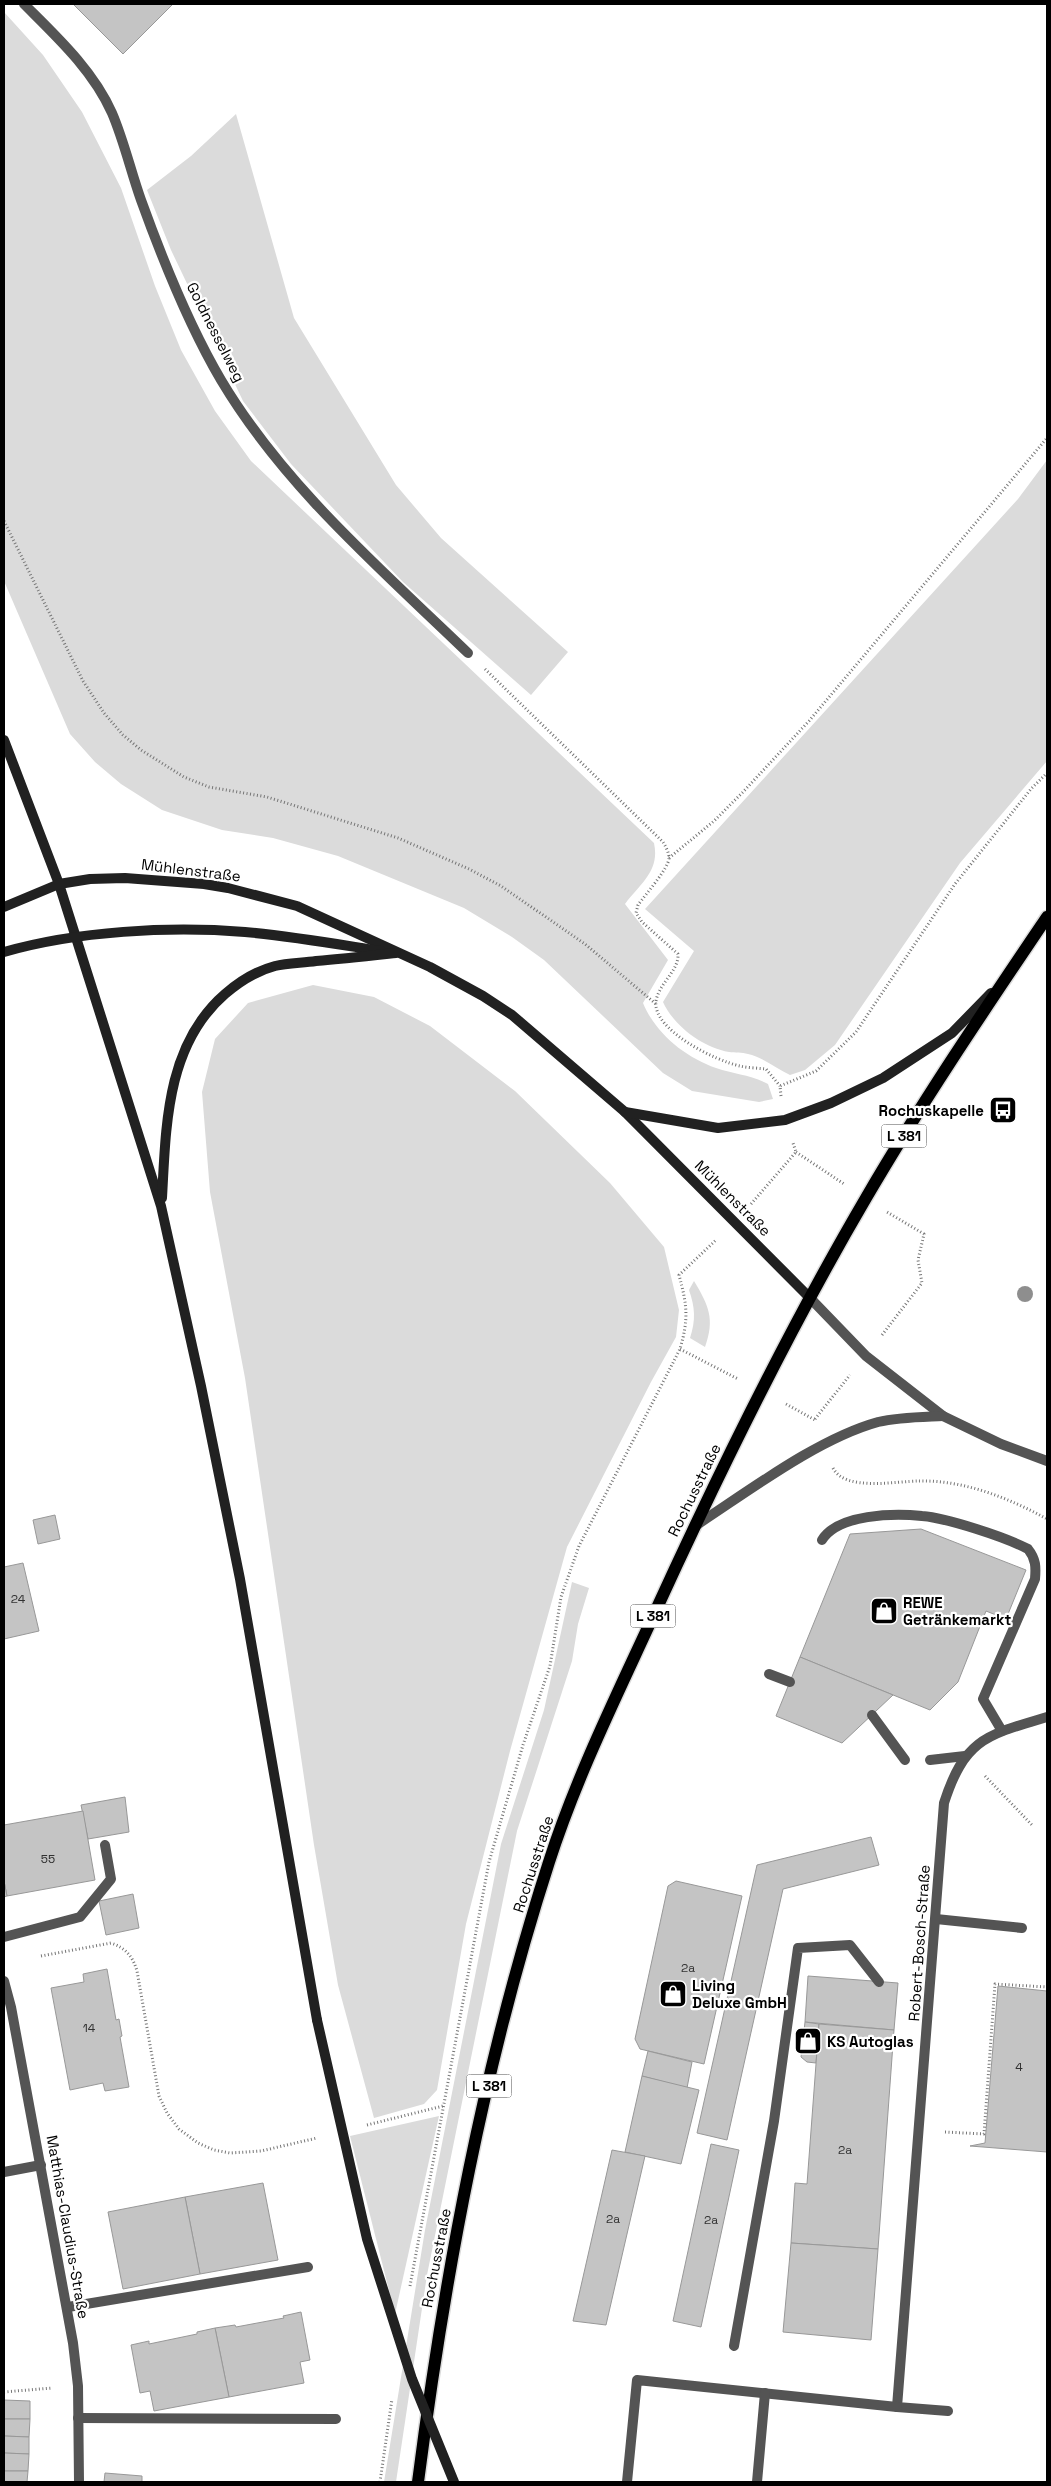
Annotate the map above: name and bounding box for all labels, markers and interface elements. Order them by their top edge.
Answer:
street label: Goldnesselweg [183,279,249,385]
street label: Mühlenstraße [140,854,242,886]
bus stop icon: Rochuskapelle [988,1095,1018,1125]
place label: Rochuskapelle [878,1101,984,1120]
road number: L 381 [882,1124,926,1148]
street label: Mühlenstraße [691,1156,775,1240]
street label: Rochusstraße [663,1440,725,1539]
house number: 24 [11,1591,26,1607]
place label: REWE Getränkemarkt [903,1593,1011,1629]
shop icon: REWE Getränkemarkt [869,1596,899,1626]
road number: L 381 [630,1604,676,1628]
street label: Rochusstraße [508,1813,558,1915]
house number: 55 [41,1851,55,1867]
street label: Robert-Bosch-Straße [904,1864,934,2022]
house number: 2a [681,1960,695,1976]
place label: Living Deluxe GmbH [692,1976,787,2012]
shop icon: Living Deluxe GmbH [658,1979,688,2009]
house number: 14 [83,2020,96,2036]
shop icon: KS Autoglas [793,2026,823,2056]
place label: KS Autoglas [827,2032,914,2051]
house number: 4 [1015,2059,1023,2075]
road number: L 381 [466,2074,512,2098]
street label: Matthias-Claudius-Straße [42,2134,94,2320]
house number: 2a [838,2142,852,2158]
street label: Rochusstraße [417,2207,455,2309]
house number: 2a [606,2211,620,2227]
house number: 2a [704,2212,718,2228]

